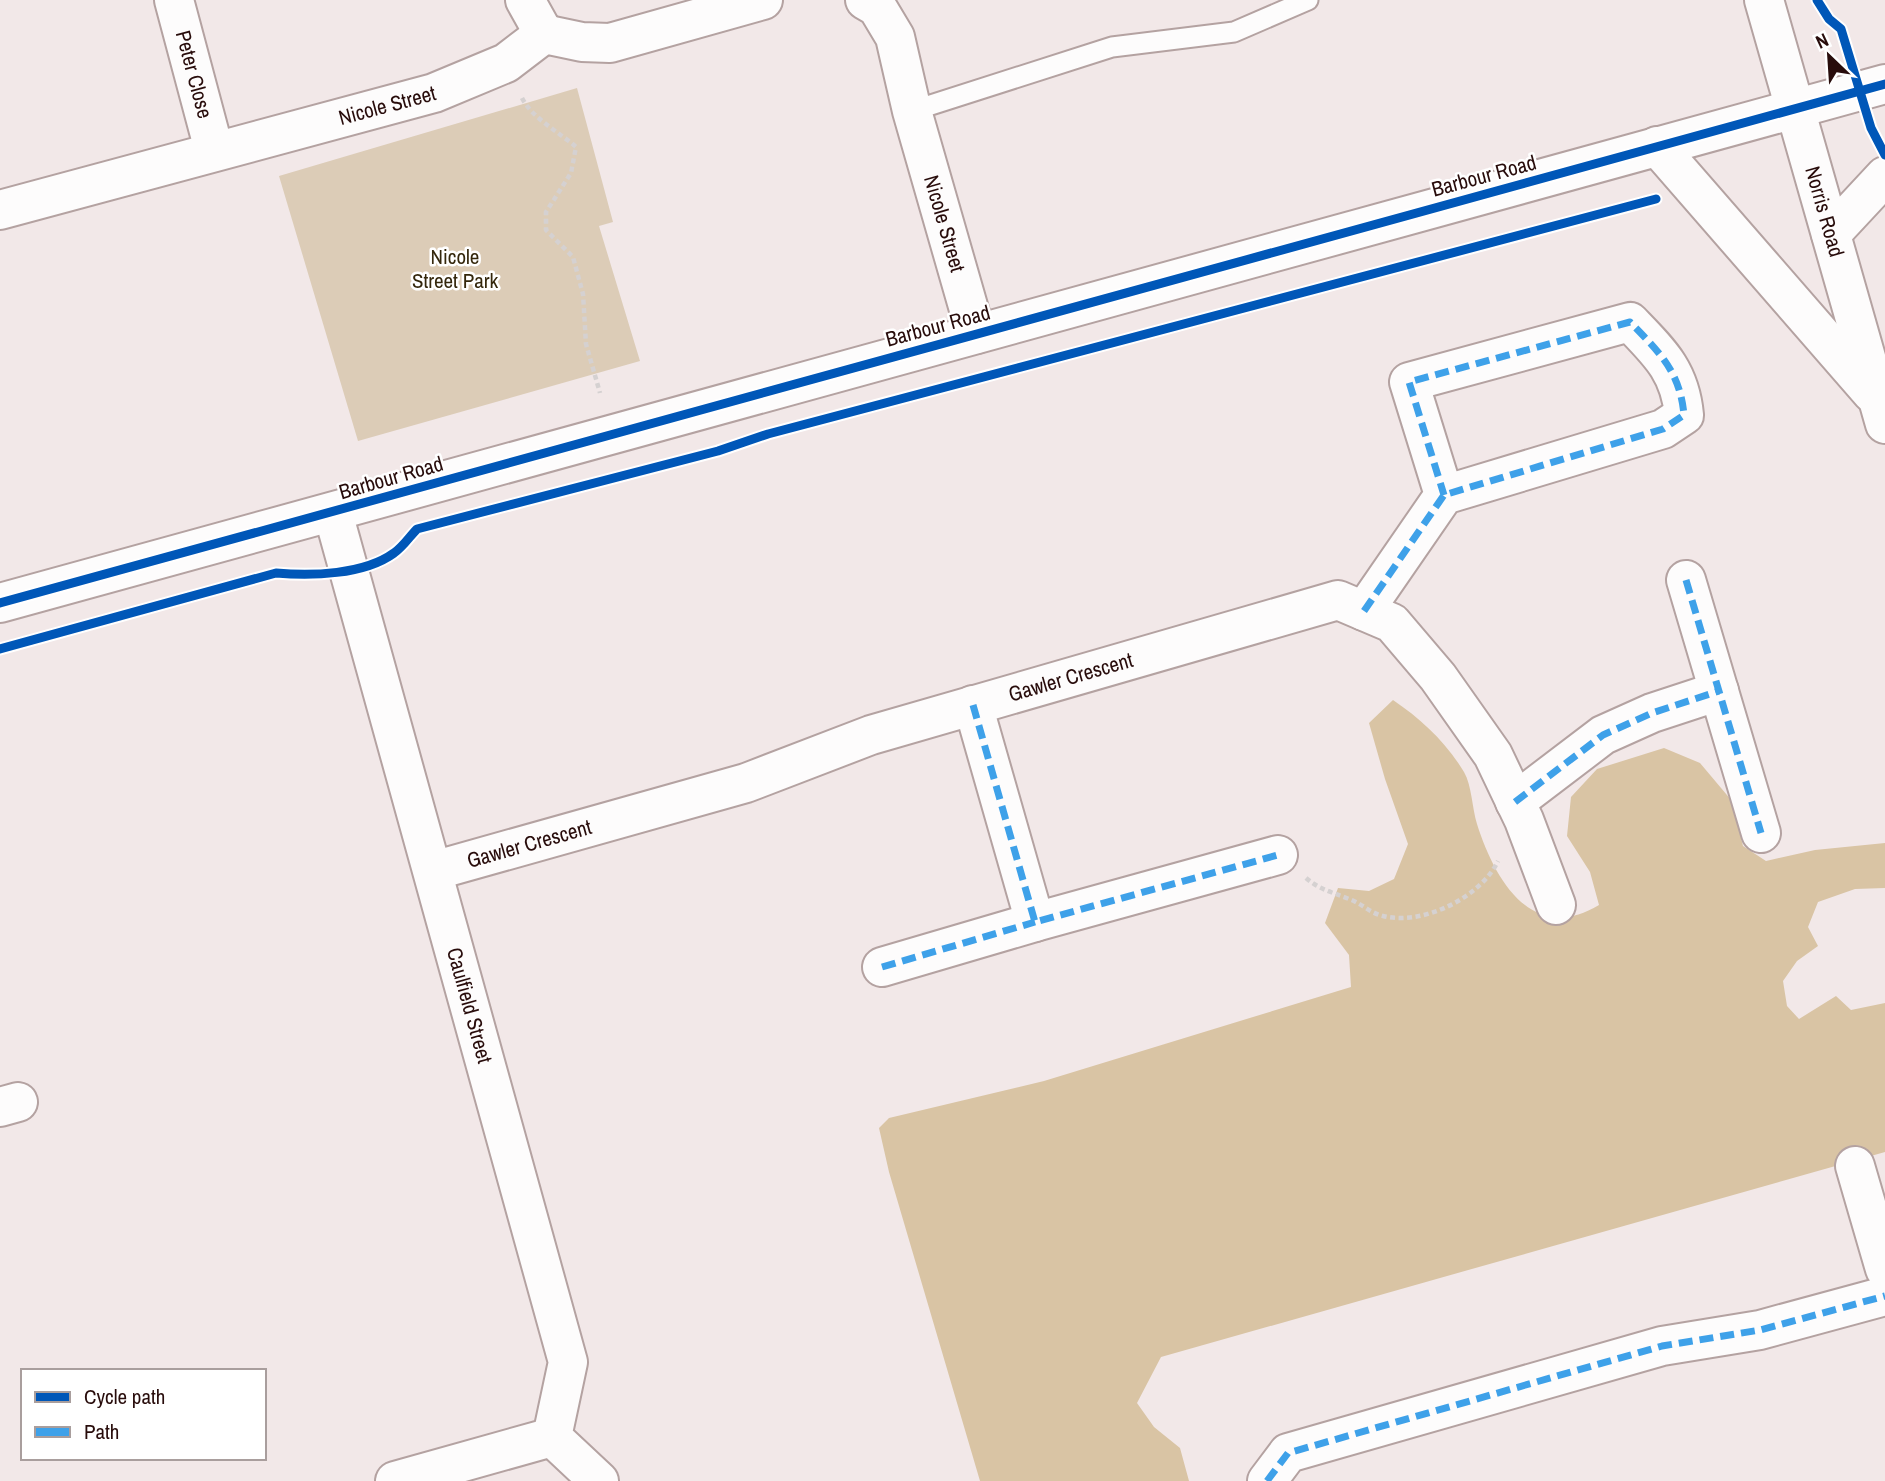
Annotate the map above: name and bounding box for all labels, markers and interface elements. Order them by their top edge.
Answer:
north arrow [1794,21,1864,91]
text: N [1811,26,1832,55]
street label: Peter Close [169,27,220,122]
street label: Nicole Street [335,78,439,132]
street label: Barbour Road [1428,148,1539,203]
street label: Norris Road [1798,163,1852,260]
street label: Nicole Street [917,172,973,276]
park label: Nicole Street Park [412,242,498,295]
street label: Barbour Road [882,298,993,353]
street label: Barbour Road [335,449,446,506]
street label: Gawler Crescent [1005,645,1137,709]
street label: Gawler Crescent [463,812,595,875]
street label: Caulfield Street [440,944,500,1067]
legend [21,1369,266,1460]
text: Cycle path [84,1382,165,1411]
text: Path [84,1417,119,1446]

